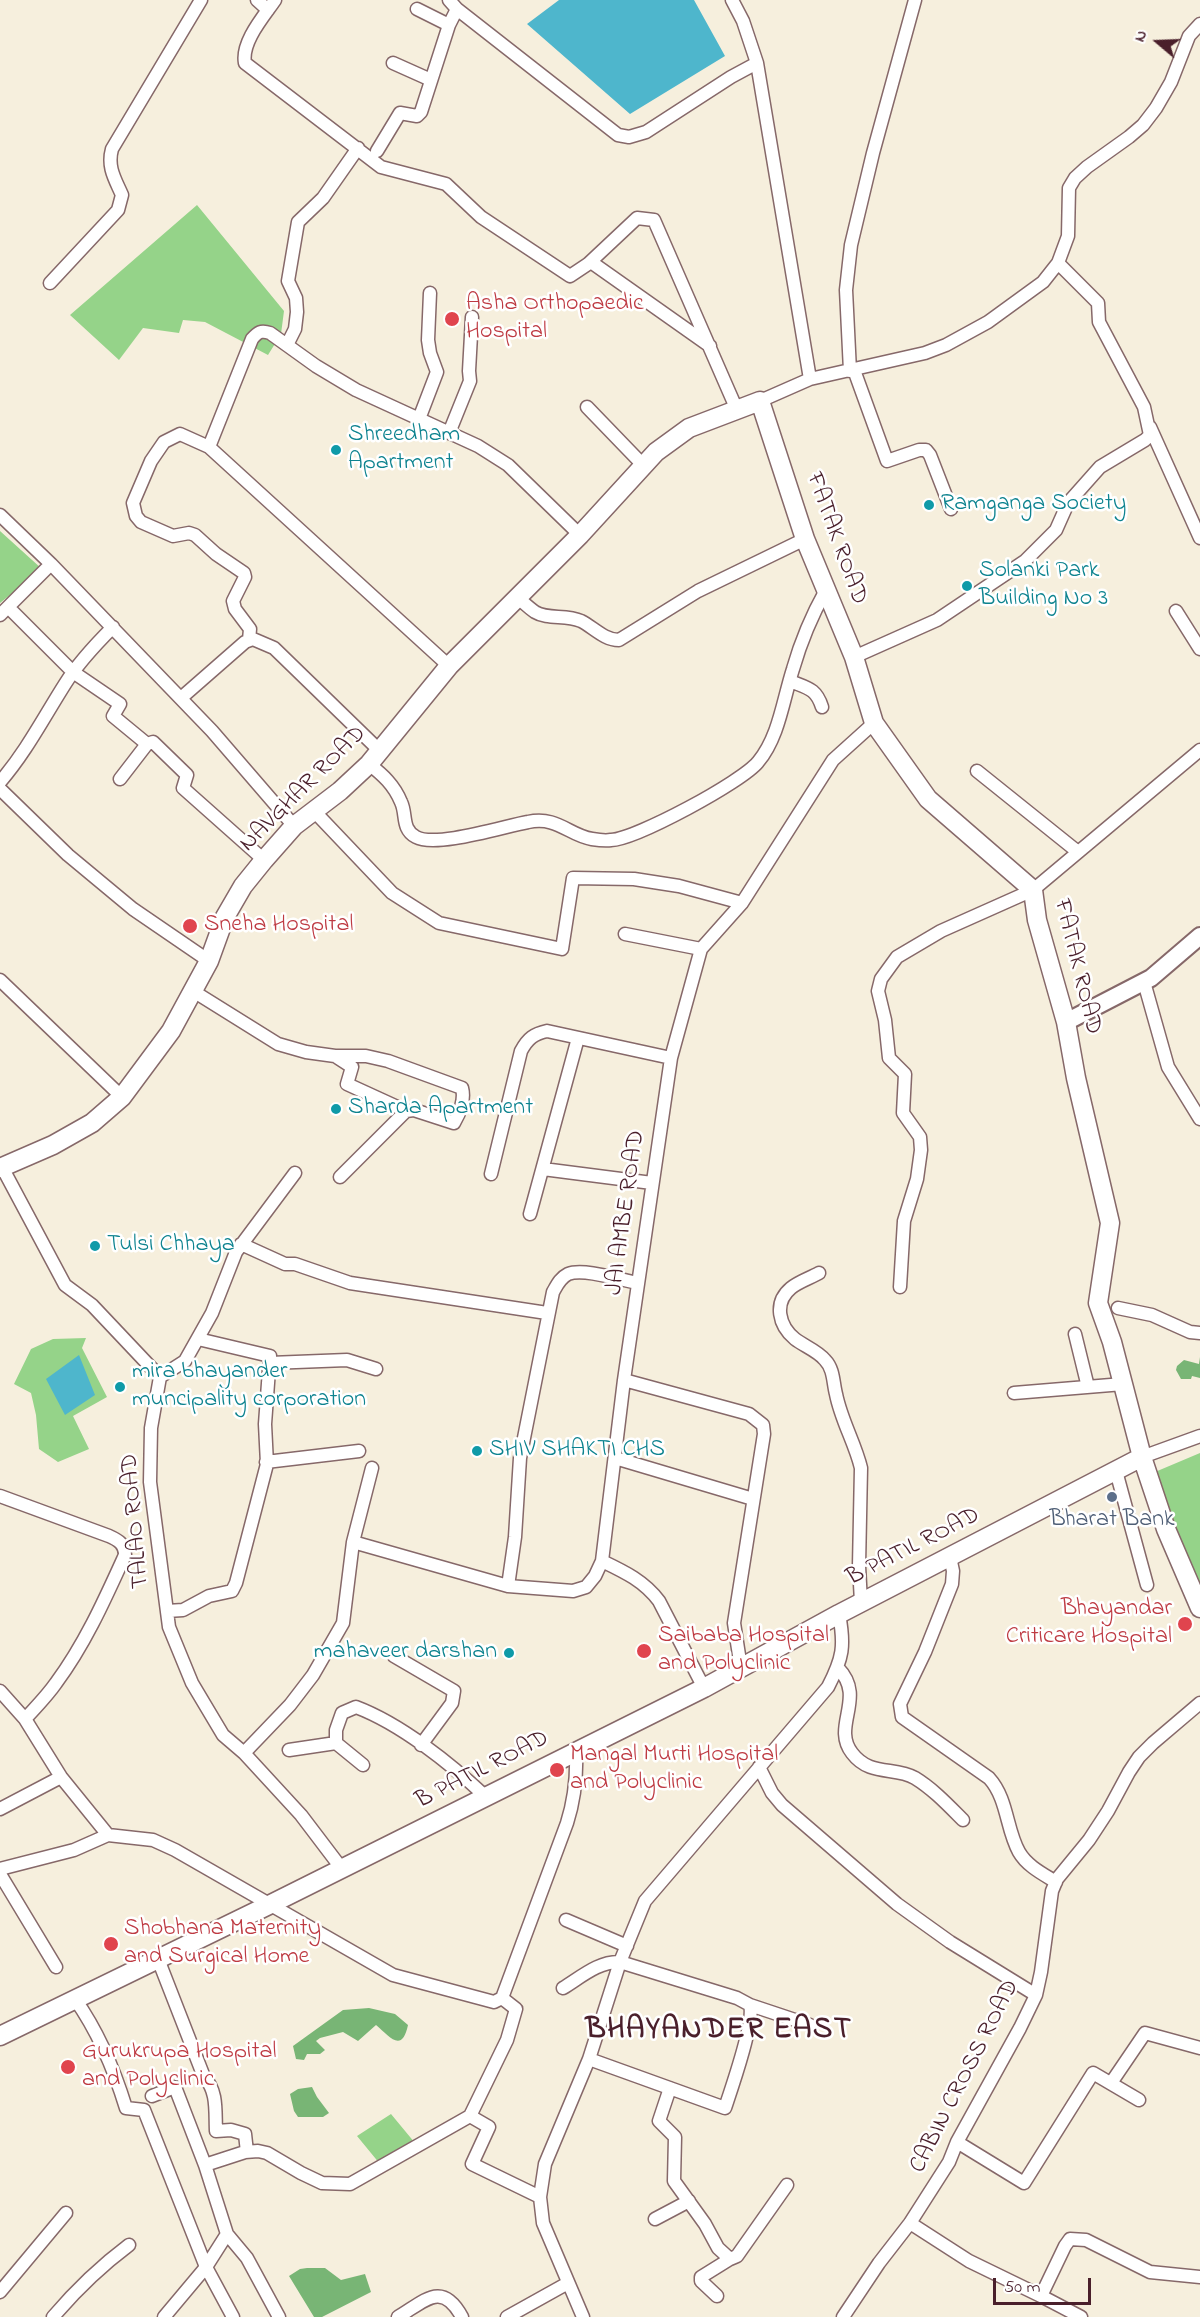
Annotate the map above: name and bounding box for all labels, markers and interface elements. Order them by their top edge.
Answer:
north arrow [1128,12,1188,72]
text: N [1128,27,1154,45]
place label: Asha Orthopaedic Hospital [466,291,644,347]
marker: Asha Orthopaedic Hospital [443,310,461,328]
place label: Shreedham Apartment [348,422,460,478]
marker: Shreedham Apartment [329,443,343,457]
street label: FATAK ROAD [798,469,872,609]
place label: Ramganga Society [941,491,1126,519]
marker: Ramganga Society [922,498,936,512]
place label: Solanki Park Building No 3 [979,558,1108,614]
marker: Solanki Park Building No 3 [960,579,974,593]
street label: NAVGHAR ROAD [235,721,373,859]
street label: FATAK ROAD [1045,896,1107,1038]
place label: Sneha Hospital [204,912,353,940]
marker: Sneha Hospital [181,917,199,935]
place label: Sharda Apartment [348,1095,533,1123]
marker: Sharda Apartment [329,1102,343,1116]
street label: JAI AMBE ROAD [601,1129,653,1297]
place label: Tulsi Chhaya [107,1232,235,1260]
marker: Tulsi Chhaya [88,1239,102,1253]
place label: mira bhayander muncipality corporation [132,1359,366,1415]
marker: mira bhayander muncipality corporation [113,1380,127,1394]
place label: SHIV SHAKTI CHS [489,1437,665,1465]
marker: SHIV SHAKTI CHS [470,1444,484,1458]
street label: TALAO ROAD [117,1452,157,1590]
marker: Bharat Bank [1105,1490,1119,1504]
street label: B PATIL ROAD [843,1502,985,1594]
place label: Bharat Bank [1050,1507,1174,1535]
place label: Bhayandar Criticare Hospital [1006,1596,1172,1652]
marker: Bhayandar Criticare Hospital [1176,1615,1194,1633]
place label: Saibaba Hospital and Polyclinic [658,1623,829,1679]
place label: mahaveer darshan [314,1639,497,1667]
marker: Saibaba Hospital and Polyclinic [635,1642,653,1660]
marker: mahaveer darshan [502,1646,516,1660]
street label: B PATIL ROAD [412,1725,554,1817]
place label: Mangal Murti Hospital and Polyclinic [570,1742,778,1798]
marker: Mangal Murti Hospital and Polyclinic [548,1761,566,1779]
place label: Shobhana Maternity and Surgical Home [124,1916,321,1972]
marker: Shobhana Maternity and Surgical Home [102,1935,120,1953]
street label: CABIN CROSS ROAD [905,1976,1027,2178]
district label: BHAYANDER EAST [586,2014,852,2050]
place label: Gurukrupa Hospital and Polyclinic [82,2039,276,2095]
marker: Gurukrupa Hospital and Polyclinic [59,2058,77,2076]
scale bar [996,2266,1094,2304]
text: 50 m [1004,2275,1041,2301]

